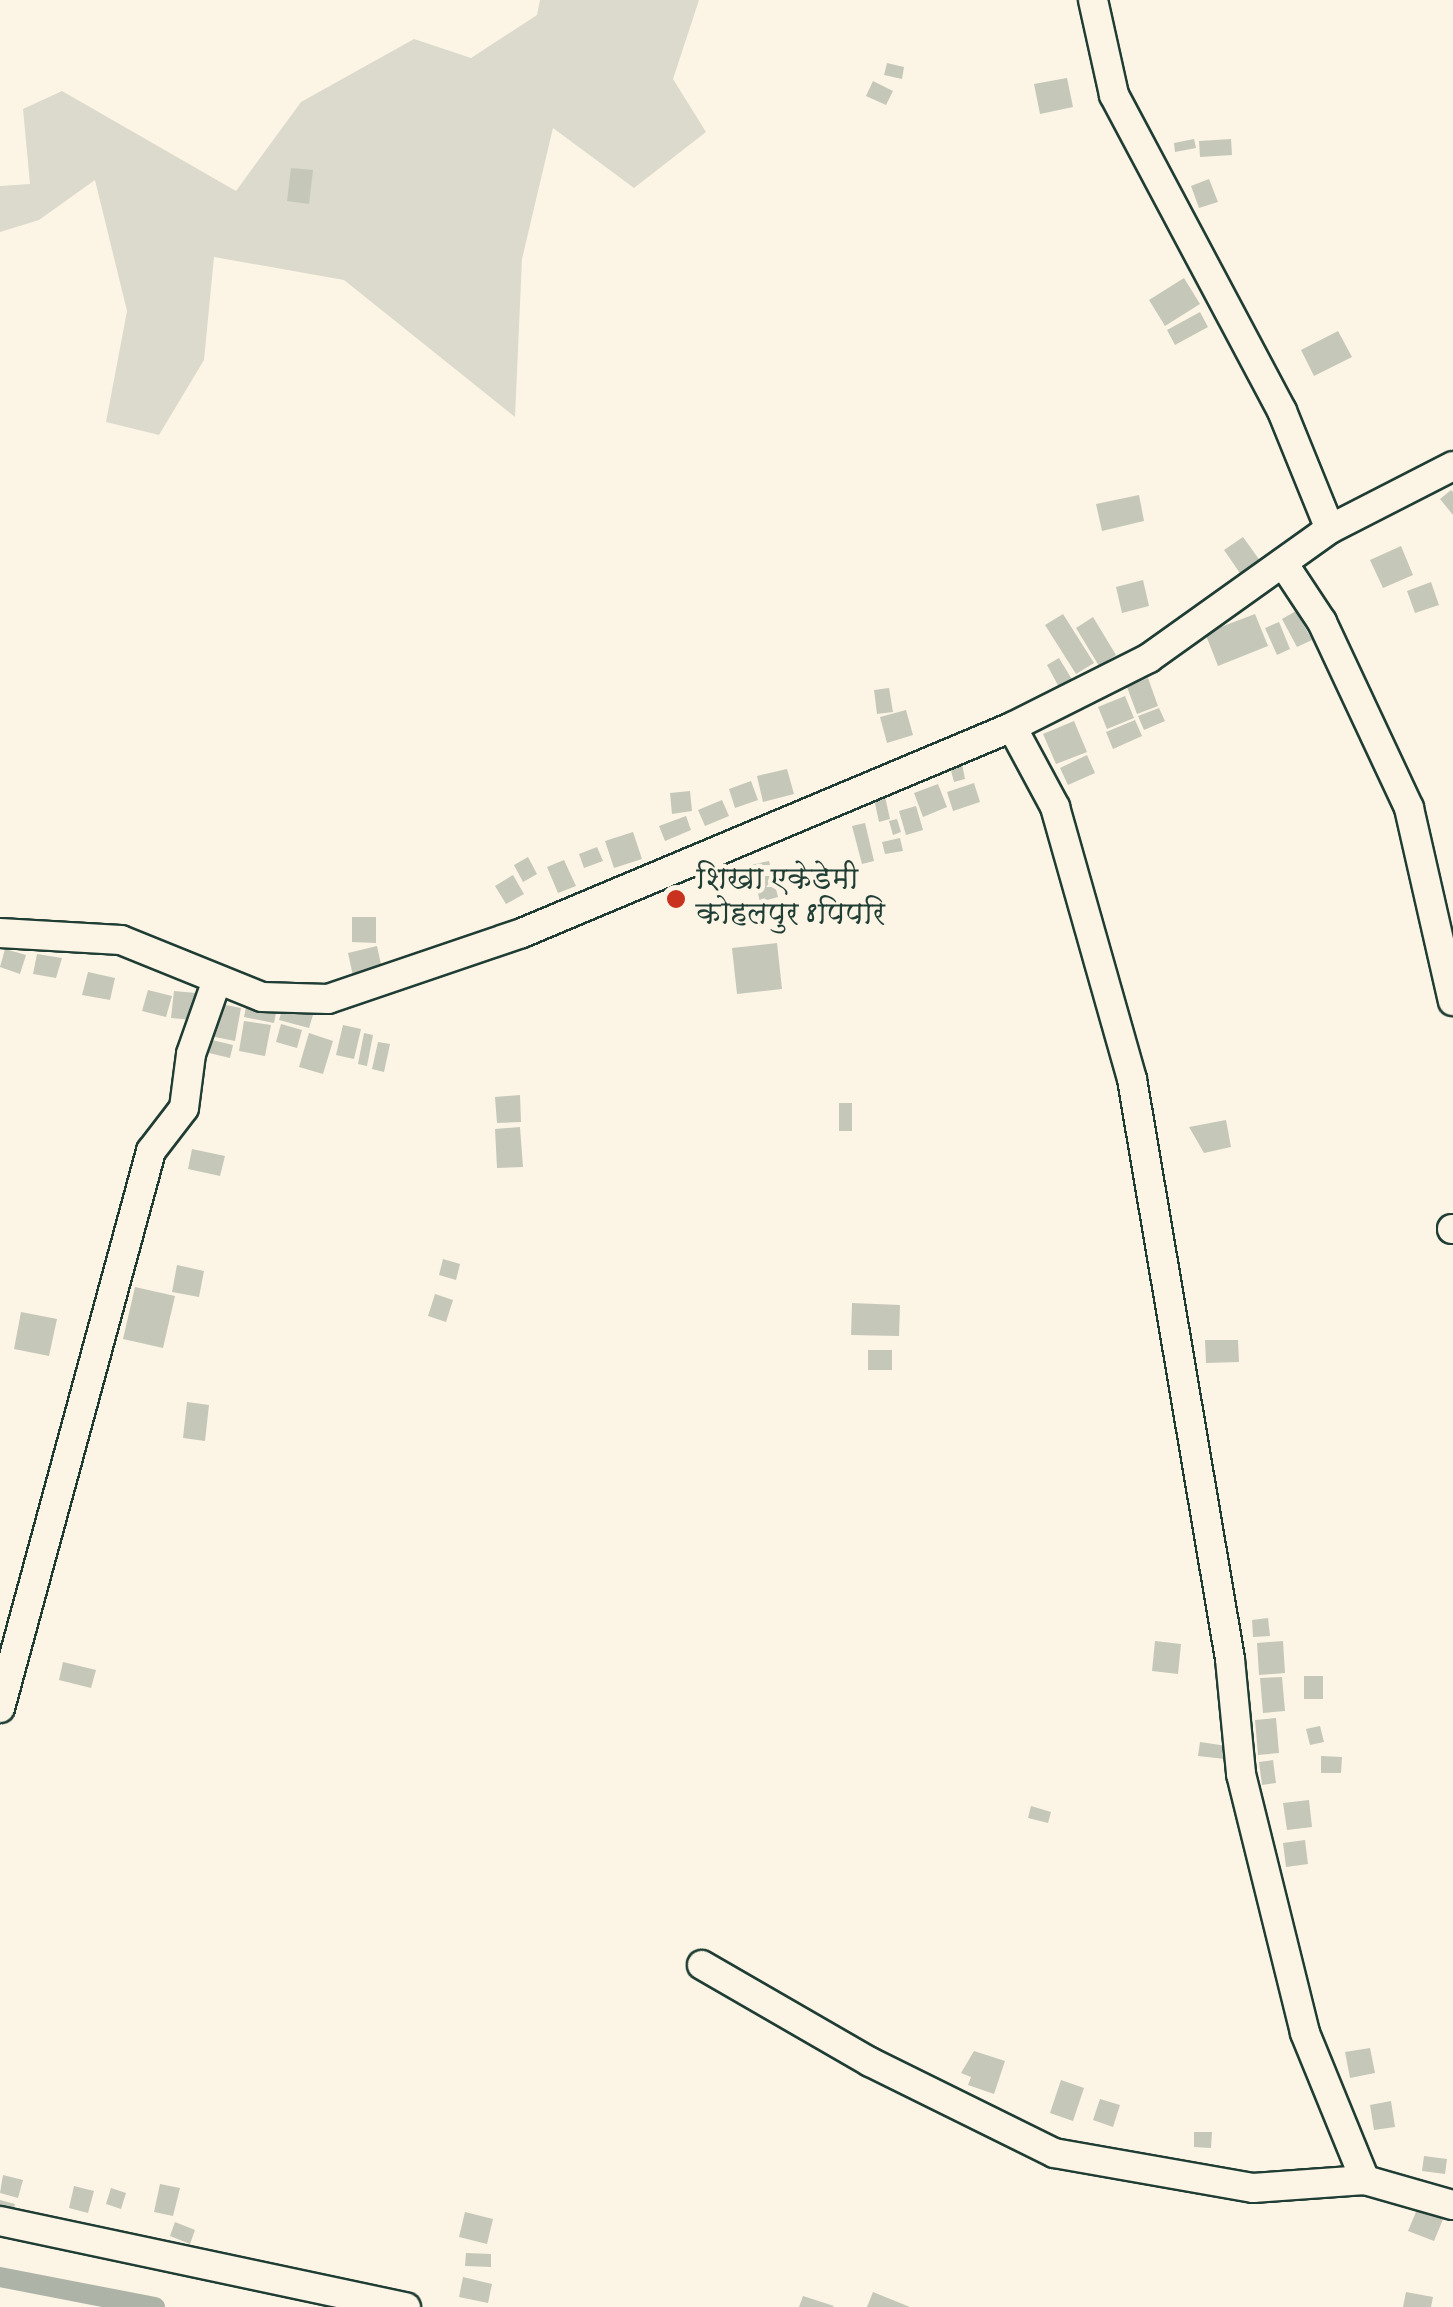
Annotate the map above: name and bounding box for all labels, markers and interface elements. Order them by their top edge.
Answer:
place label: शिखा एकेडेमी कोहलपुर 8पिपरि [696,864,885,934]
marker: शिखा एकेडेमी कोहलपुर 8पिपरि [665,888,687,910]

